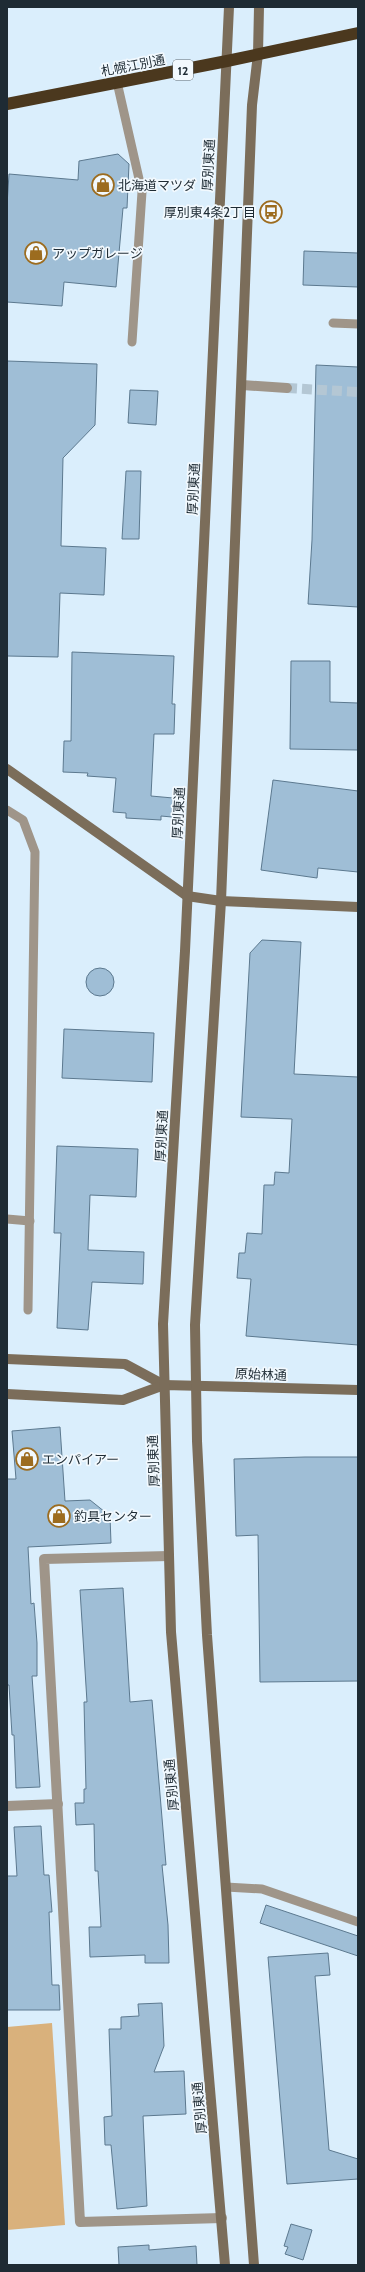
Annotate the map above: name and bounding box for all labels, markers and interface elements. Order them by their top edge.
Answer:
street label: 札幌江別通 [100,51,166,79]
road number: 12 [173,60,193,80]
street label: 厚別東通 [199,139,217,191]
shop icon: 北海道マツダ [90,172,116,198]
place label: 北海道マツダ [118,177,196,193]
bus stop icon: 厚別東4条2丁目 [258,199,284,225]
place label: 厚別東4条2丁目 [164,204,256,220]
shop icon: アップガレージ [23,240,49,266]
place label: アップガレージ [52,245,143,261]
street label: 厚別東通 [184,463,202,515]
street label: 厚別東通 [169,787,187,839]
street label: 厚別東通 [152,1110,170,1162]
street label: 原始林通 [235,1365,287,1383]
street label: 厚別東通 [144,1435,162,1487]
shop icon: エンパイアー [14,1446,40,1472]
place label: エンパイアー [42,1451,119,1467]
shop icon: 釣具センター [46,1503,72,1529]
place label: 釣具センター [74,1508,152,1524]
street label: 厚別東通 [161,1758,181,1812]
street label: 厚別東通 [189,2081,209,2135]

